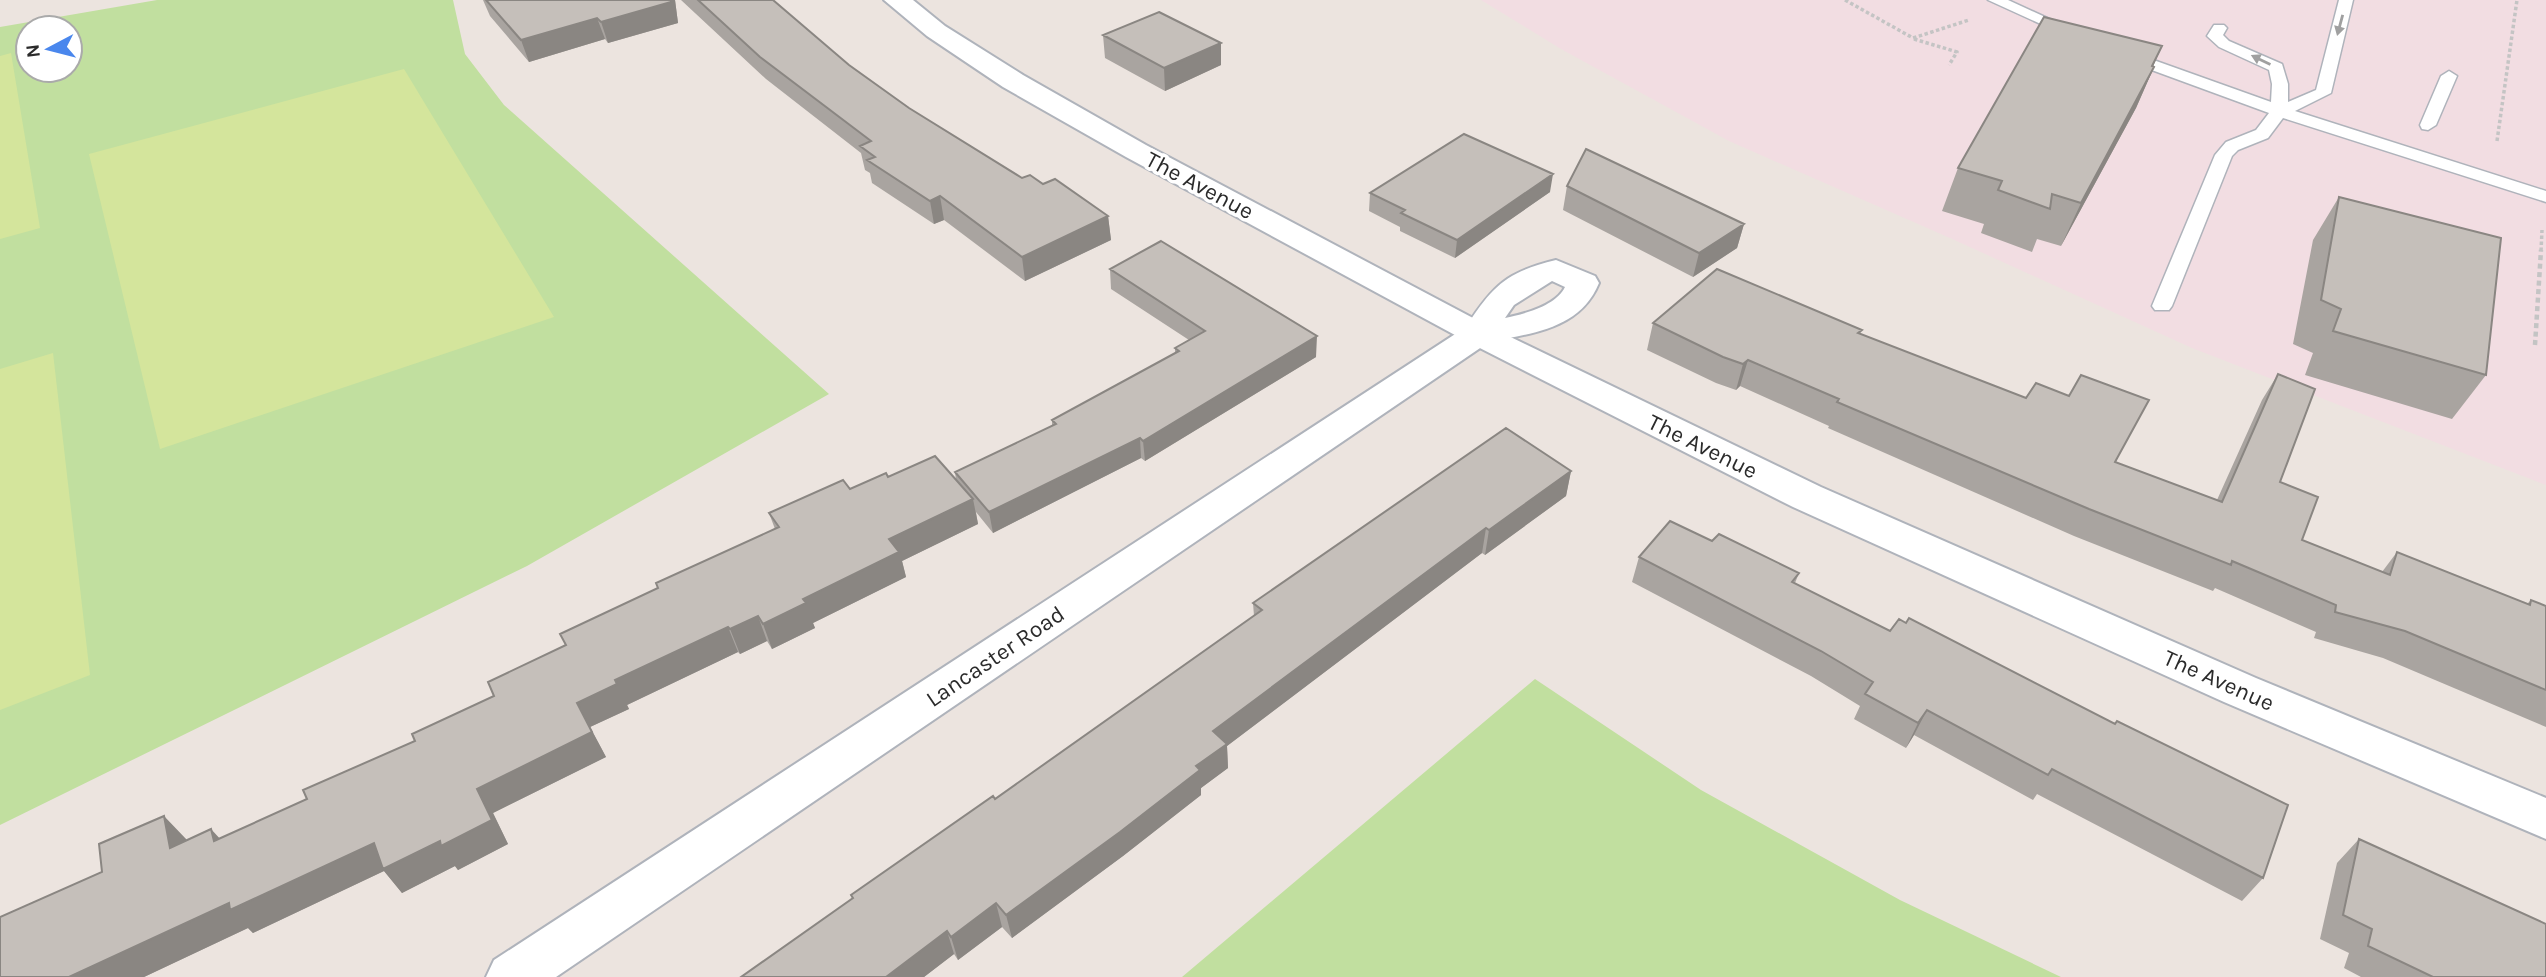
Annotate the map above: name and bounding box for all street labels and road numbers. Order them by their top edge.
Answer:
street label: The Avenue [1141,146,1258,225]
street label: The Avenue [1644,408,1762,485]
street label: Lancaster Road [921,600,1070,713]
street label: The Avenue [2159,644,2278,717]

